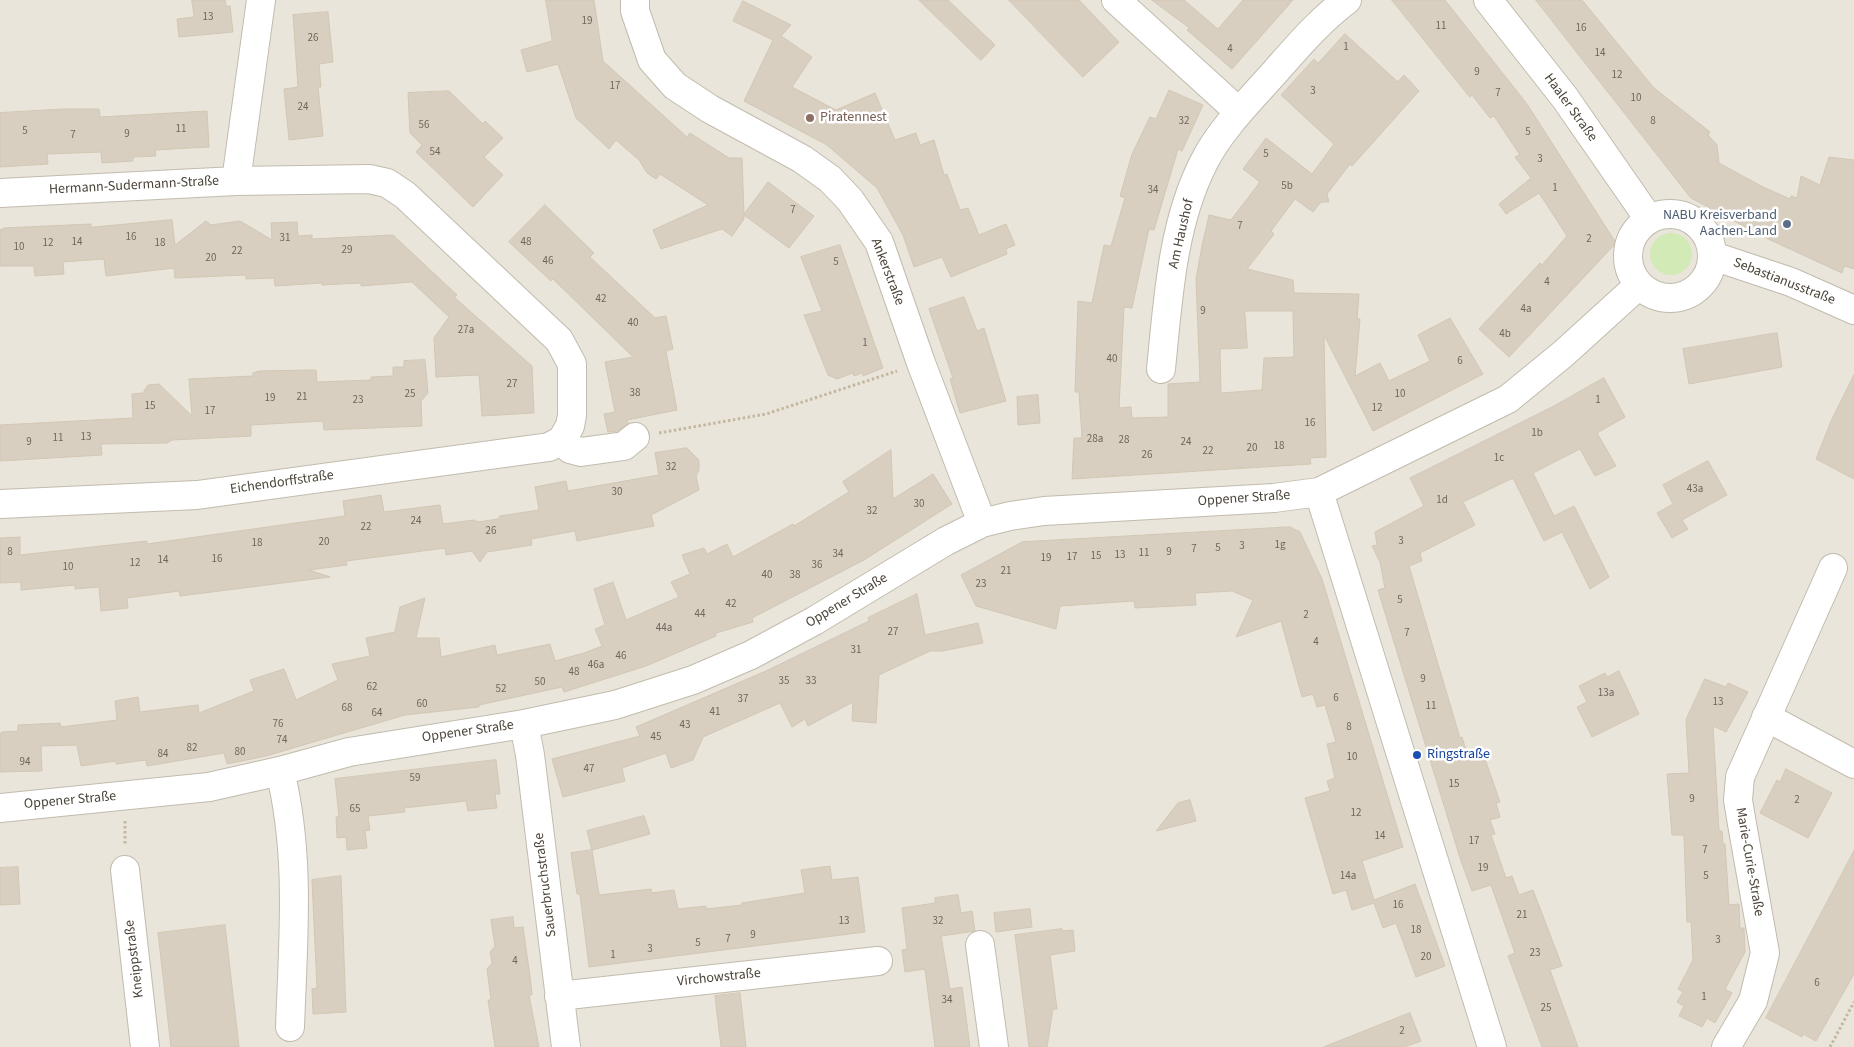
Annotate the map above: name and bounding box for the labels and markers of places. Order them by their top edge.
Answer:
place label: Piratennest [820,110,887,126]
marker: Piratennest [804,112,816,124]
place label: NABU Kreisverband Aachen-Land [1663,208,1777,240]
marker: NABU Kreisverband Aachen-Land [1781,218,1793,230]
place label: Ringstraße [1427,747,1490,763]
marker: Ringstraße [1411,749,1423,761]

